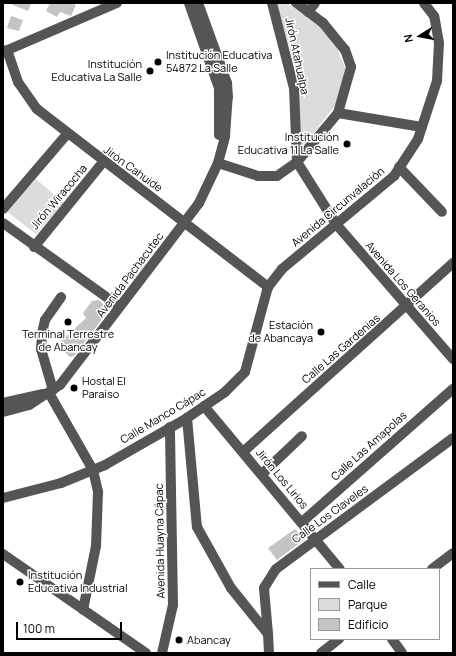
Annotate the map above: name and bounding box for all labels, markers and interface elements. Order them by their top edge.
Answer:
street label: Jirón Atahualpa [282,16,312,96]
north arrow [400,16,440,56]
text: N [400,33,416,44]
place label: Institución Educativa 54872 La Salle [166,49,272,75]
marker: Institución Educativa 54872 La Salle [153,57,163,67]
place label: Institución Educativa La Salle [52,58,142,84]
marker: Institución Educativa La Salle [145,66,155,76]
place label: Institución Educativa 11 La Salle [238,131,339,157]
marker: Institución Educativa 11 La Salle [342,139,352,149]
street label: Jirón Cahuide [101,143,165,195]
street label: Jirón Wiracocha [28,162,90,232]
street label: Avenida Circunvalación [289,164,387,250]
street label: Avenida Pachacutec [94,230,166,320]
street label: Avenida Los Geranios [363,239,443,329]
street label: Calle Las Gardenias [299,312,383,386]
marker: Terminal Terrestre de Abancay [63,317,73,327]
place label: Estación de Abancaya [248,319,313,345]
marker: Estación de Abancaya [316,327,326,337]
place label: Terminal Terrestre de Abancay [22,328,114,354]
place label: Hostal El Paraiso [82,375,126,401]
marker: Hostal El Paraiso [69,383,79,393]
street label: Calle Manco Cápac [118,385,208,447]
street label: Calle Las Amapolas [328,409,410,483]
street label: Jirón Los Lirios [253,447,311,511]
street label: Calle Los Claveles [289,482,371,546]
street label: Avenida Huayna Cápac [152,483,168,599]
legend [310,568,440,640]
place label: Institución Educativa Industrial [28,569,128,595]
text: Calle [348,576,376,593]
marker: Institución Educativa Industrial [15,577,25,587]
text: Parque [348,596,387,613]
scale bar [18,614,124,640]
text: Edificio [348,616,388,633]
text: 100 m [23,620,55,637]
place label: Abancay [187,633,231,647]
marker: Abancay [174,635,184,645]

